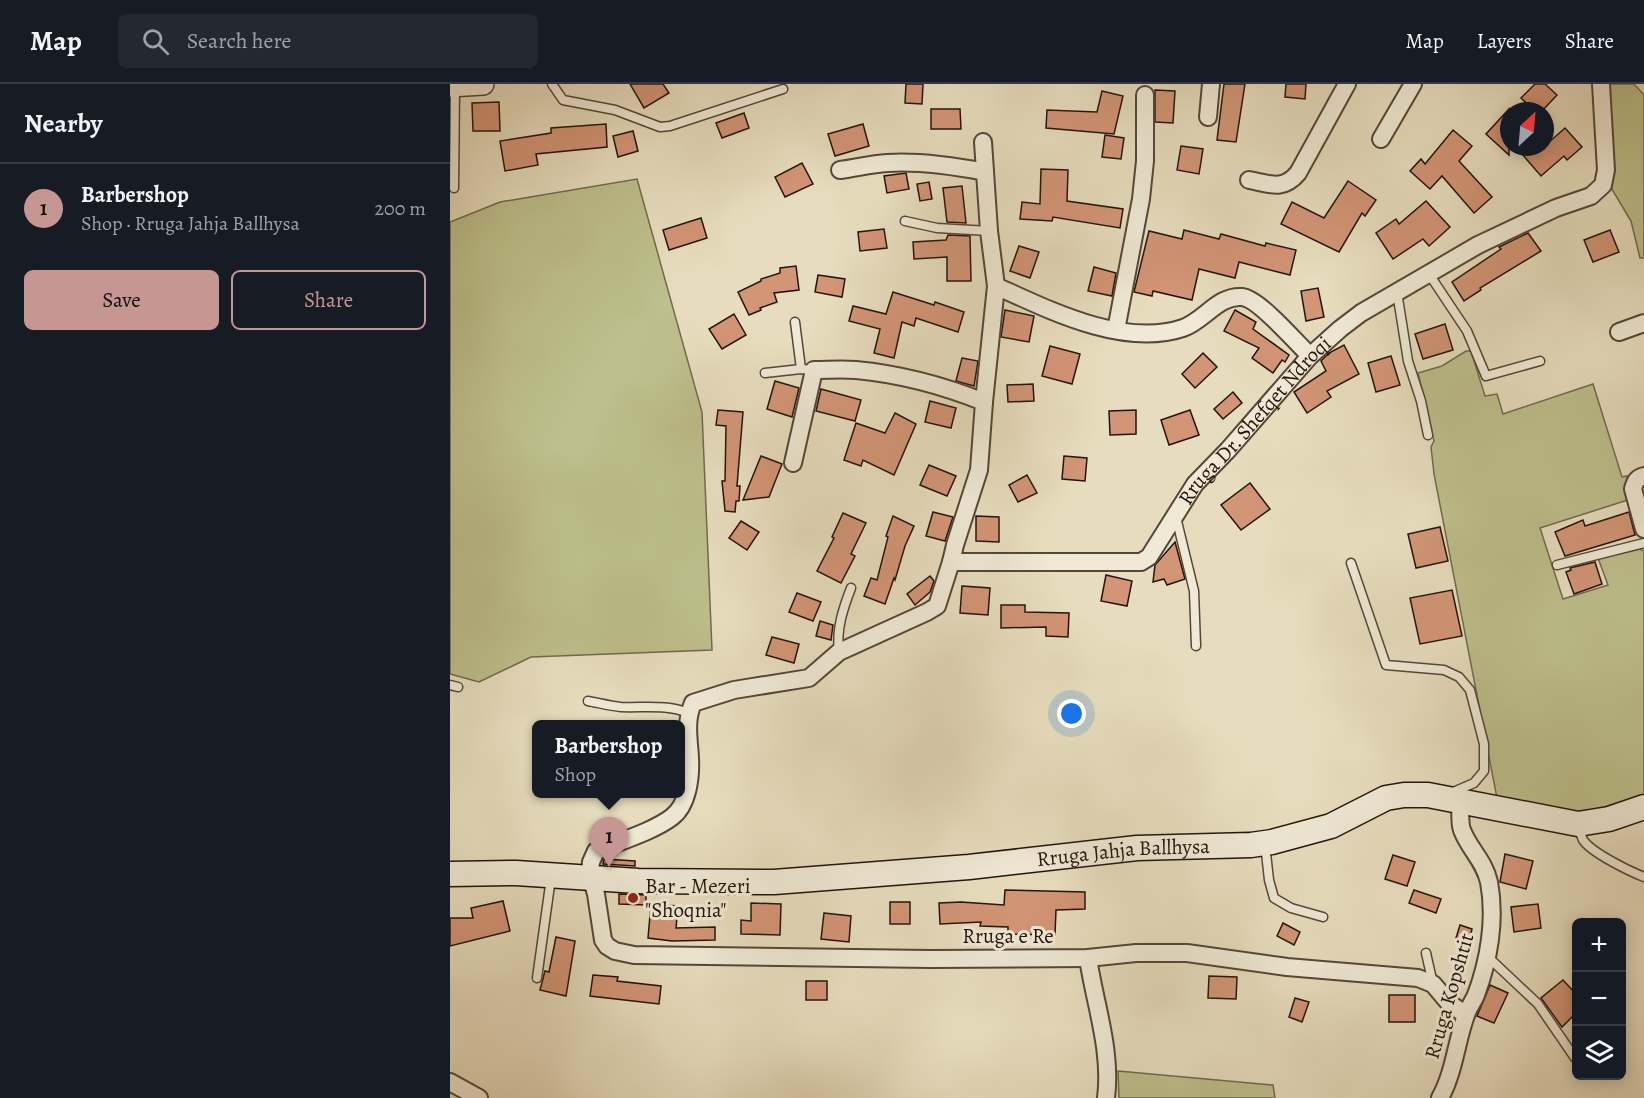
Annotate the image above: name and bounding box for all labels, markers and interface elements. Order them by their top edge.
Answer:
search box [118,14,538,68]
text: Map [30,22,82,60]
icon: search [139,25,172,58]
text: Search here [187,26,291,56]
text: Map [1405,27,1444,55]
text: Layers [1477,27,1532,55]
text: Share [1565,27,1614,55]
north arrow [1500,102,1554,156]
text: Nearby [24,106,103,141]
text: Barbershop [81,180,189,210]
text: 1 [40,195,47,222]
text: 200 m [375,195,426,222]
text: Shop · Rruga Jahja Ballhysa [81,210,300,237]
button: Save [24,270,219,330]
button: Share [231,270,426,330]
street label: Rruga Dr. Shefqet Ndroqi [1171,330,1337,510]
your location [1057,699,1086,728]
popup [532,720,685,798]
text: Barbershop [555,731,662,761]
text: Shop [555,761,596,788]
pin: 1 [590,818,628,867]
street label: Rruga Jahja Ballhysa [1035,832,1211,873]
place label: Bar - Mezeri "Shoqnia" [645,872,751,924]
marker: Bar - Mezeri "Shoqnia" [626,891,640,905]
map controls [1572,918,1626,1080]
button: + [1572,918,1626,972]
street label: Rruga e Re [962,922,1054,950]
street label: Rruga Kopshtit [1418,930,1480,1062]
button: − [1572,972,1626,1026]
button: layers [1572,1026,1626,1080]

